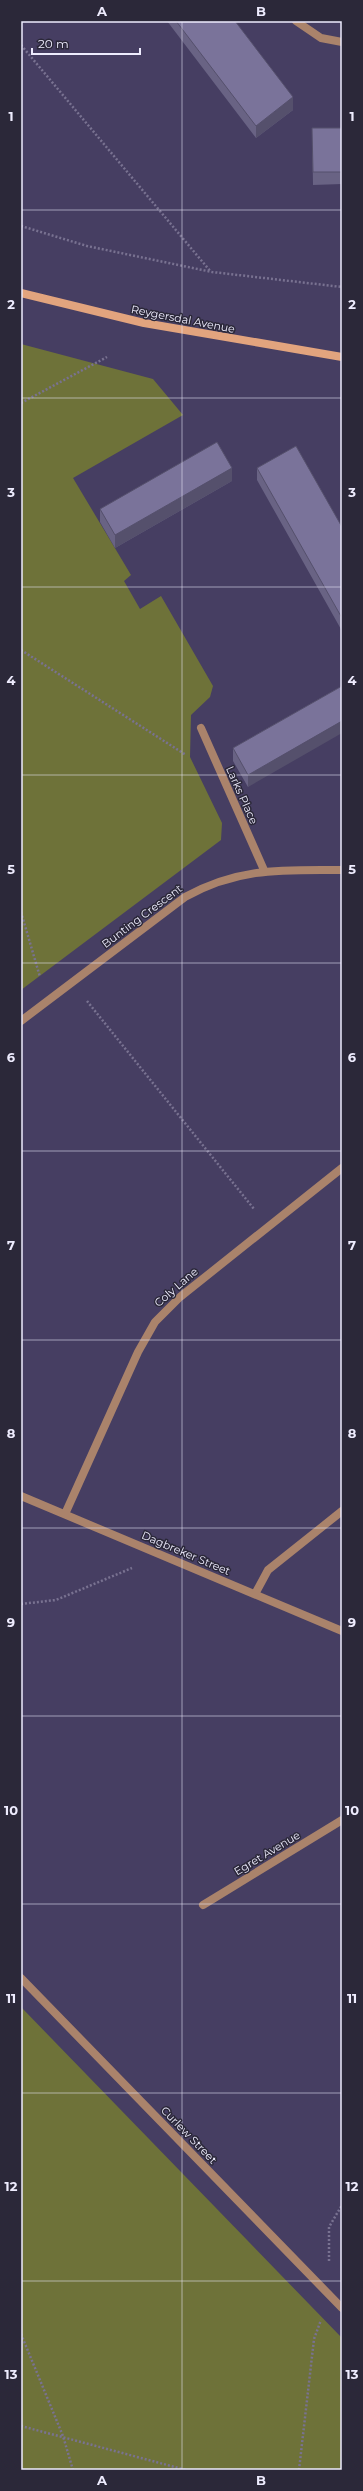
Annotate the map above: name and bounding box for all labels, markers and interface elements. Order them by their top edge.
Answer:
text: A [96,3,108,19]
text: B [256,3,266,19]
scale bar [32,30,140,56]
text: 20 m [38,36,69,51]
text: 1 [8,108,14,124]
text: 1 [349,108,355,124]
text: 2 [7,296,15,312]
text: 2 [348,296,356,312]
street label: Reygersdal Avenue [130,302,236,336]
text: 3 [6,484,15,500]
text: 3 [347,484,356,500]
text: 4 [7,672,16,688]
text: 4 [348,672,357,688]
street label: Larks Place [223,764,261,826]
text: 5 [7,861,15,877]
text: 5 [348,861,356,877]
street label: Bunting Crescent [99,881,185,951]
text: 6 [7,1049,16,1065]
text: 6 [348,1049,357,1065]
text: 7 [7,1237,15,1253]
text: 7 [348,1237,356,1253]
street label: Coly Lane [151,1264,201,1310]
text: 8 [7,1425,16,1441]
text: 8 [348,1425,357,1441]
street label: Dagbreker Street [140,1528,233,1578]
text: 9 [7,1614,15,1630]
text: 9 [348,1614,356,1630]
text: 10 [4,1802,18,1818]
text: 10 [345,1802,359,1818]
street label: Egret Avenue [231,1828,303,1878]
text: 11 [6,1990,16,2006]
text: 11 [347,1990,357,2006]
street label: Curlew Street [158,2103,220,2167]
text: 12 [5,2178,18,2194]
text: 12 [346,2178,359,2194]
text: 13 [5,2366,18,2382]
text: 13 [346,2366,359,2382]
text: A [96,2472,108,2488]
text: B [256,2472,266,2488]

